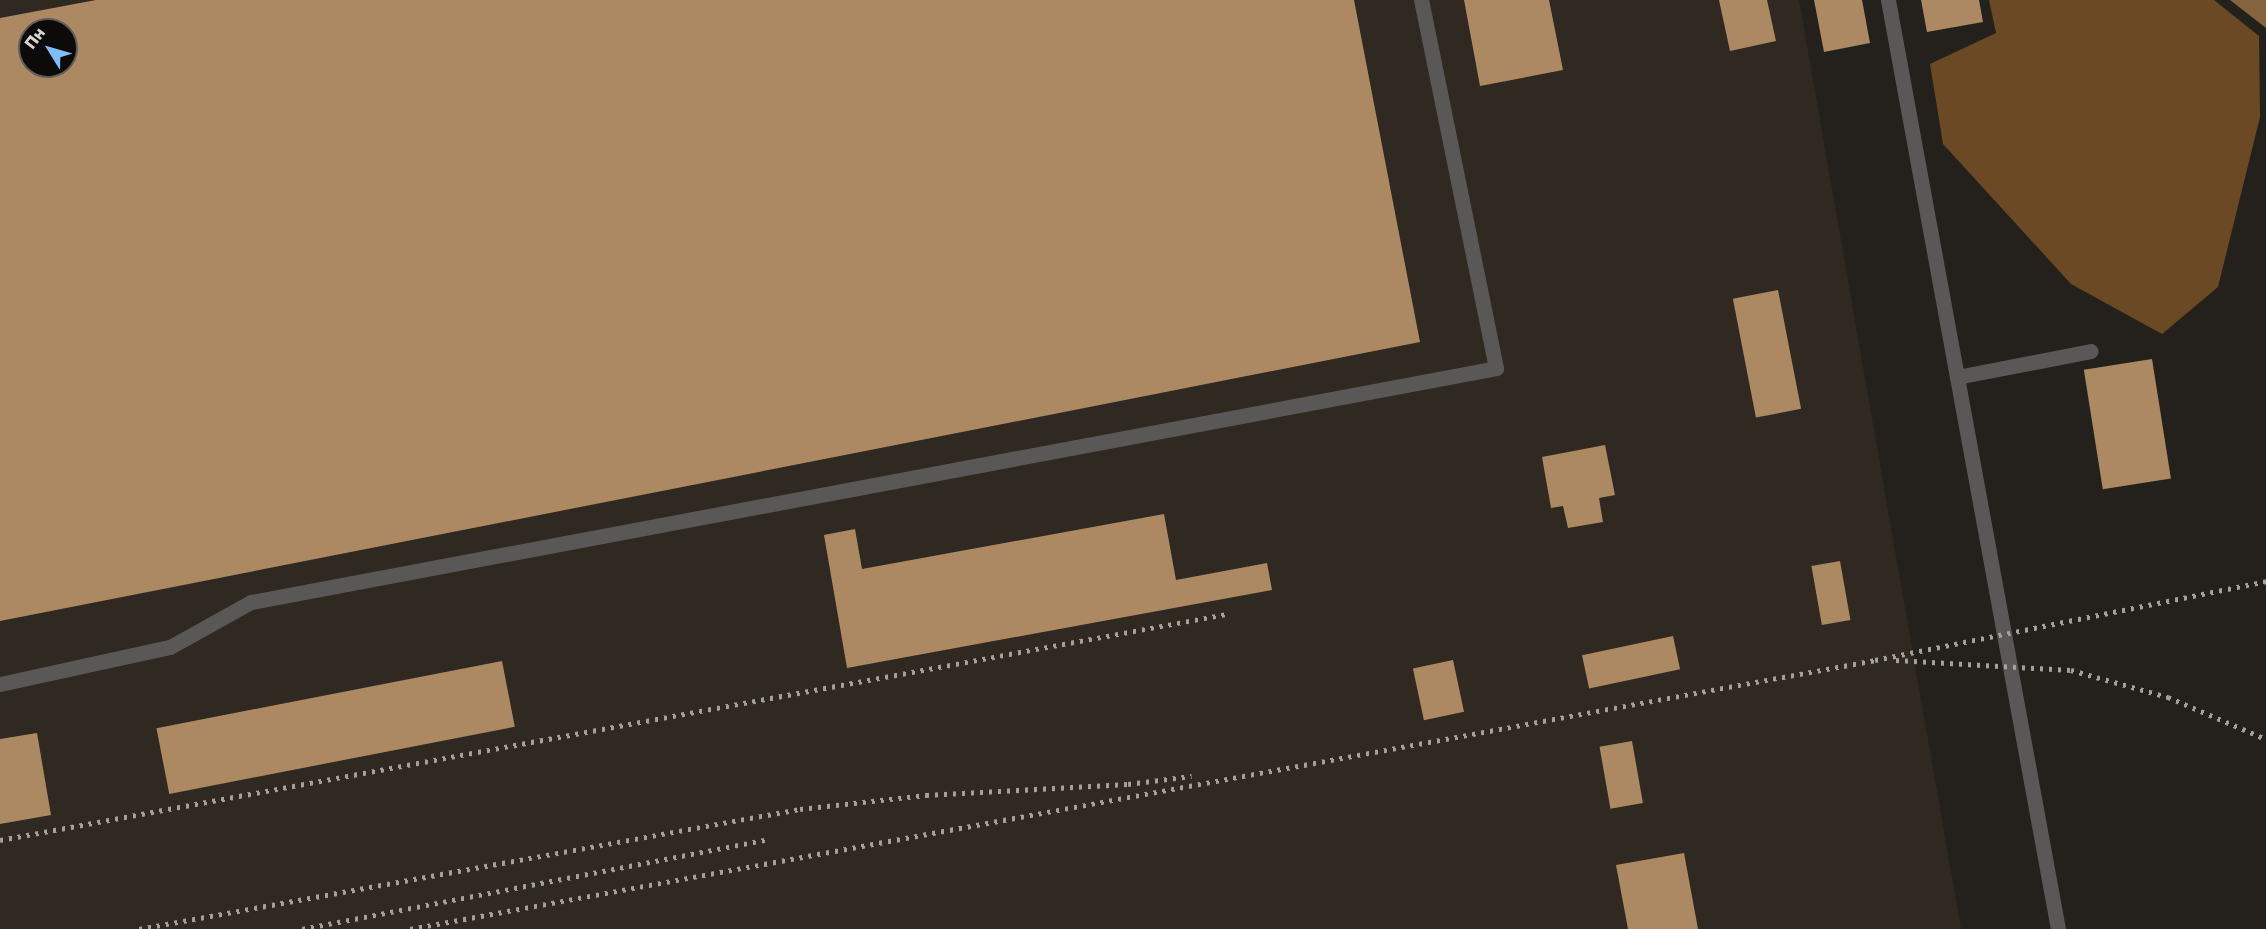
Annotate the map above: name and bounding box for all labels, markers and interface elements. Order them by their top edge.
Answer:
north arrow [18,18,78,78]
text: Пн [21,24,49,53]

